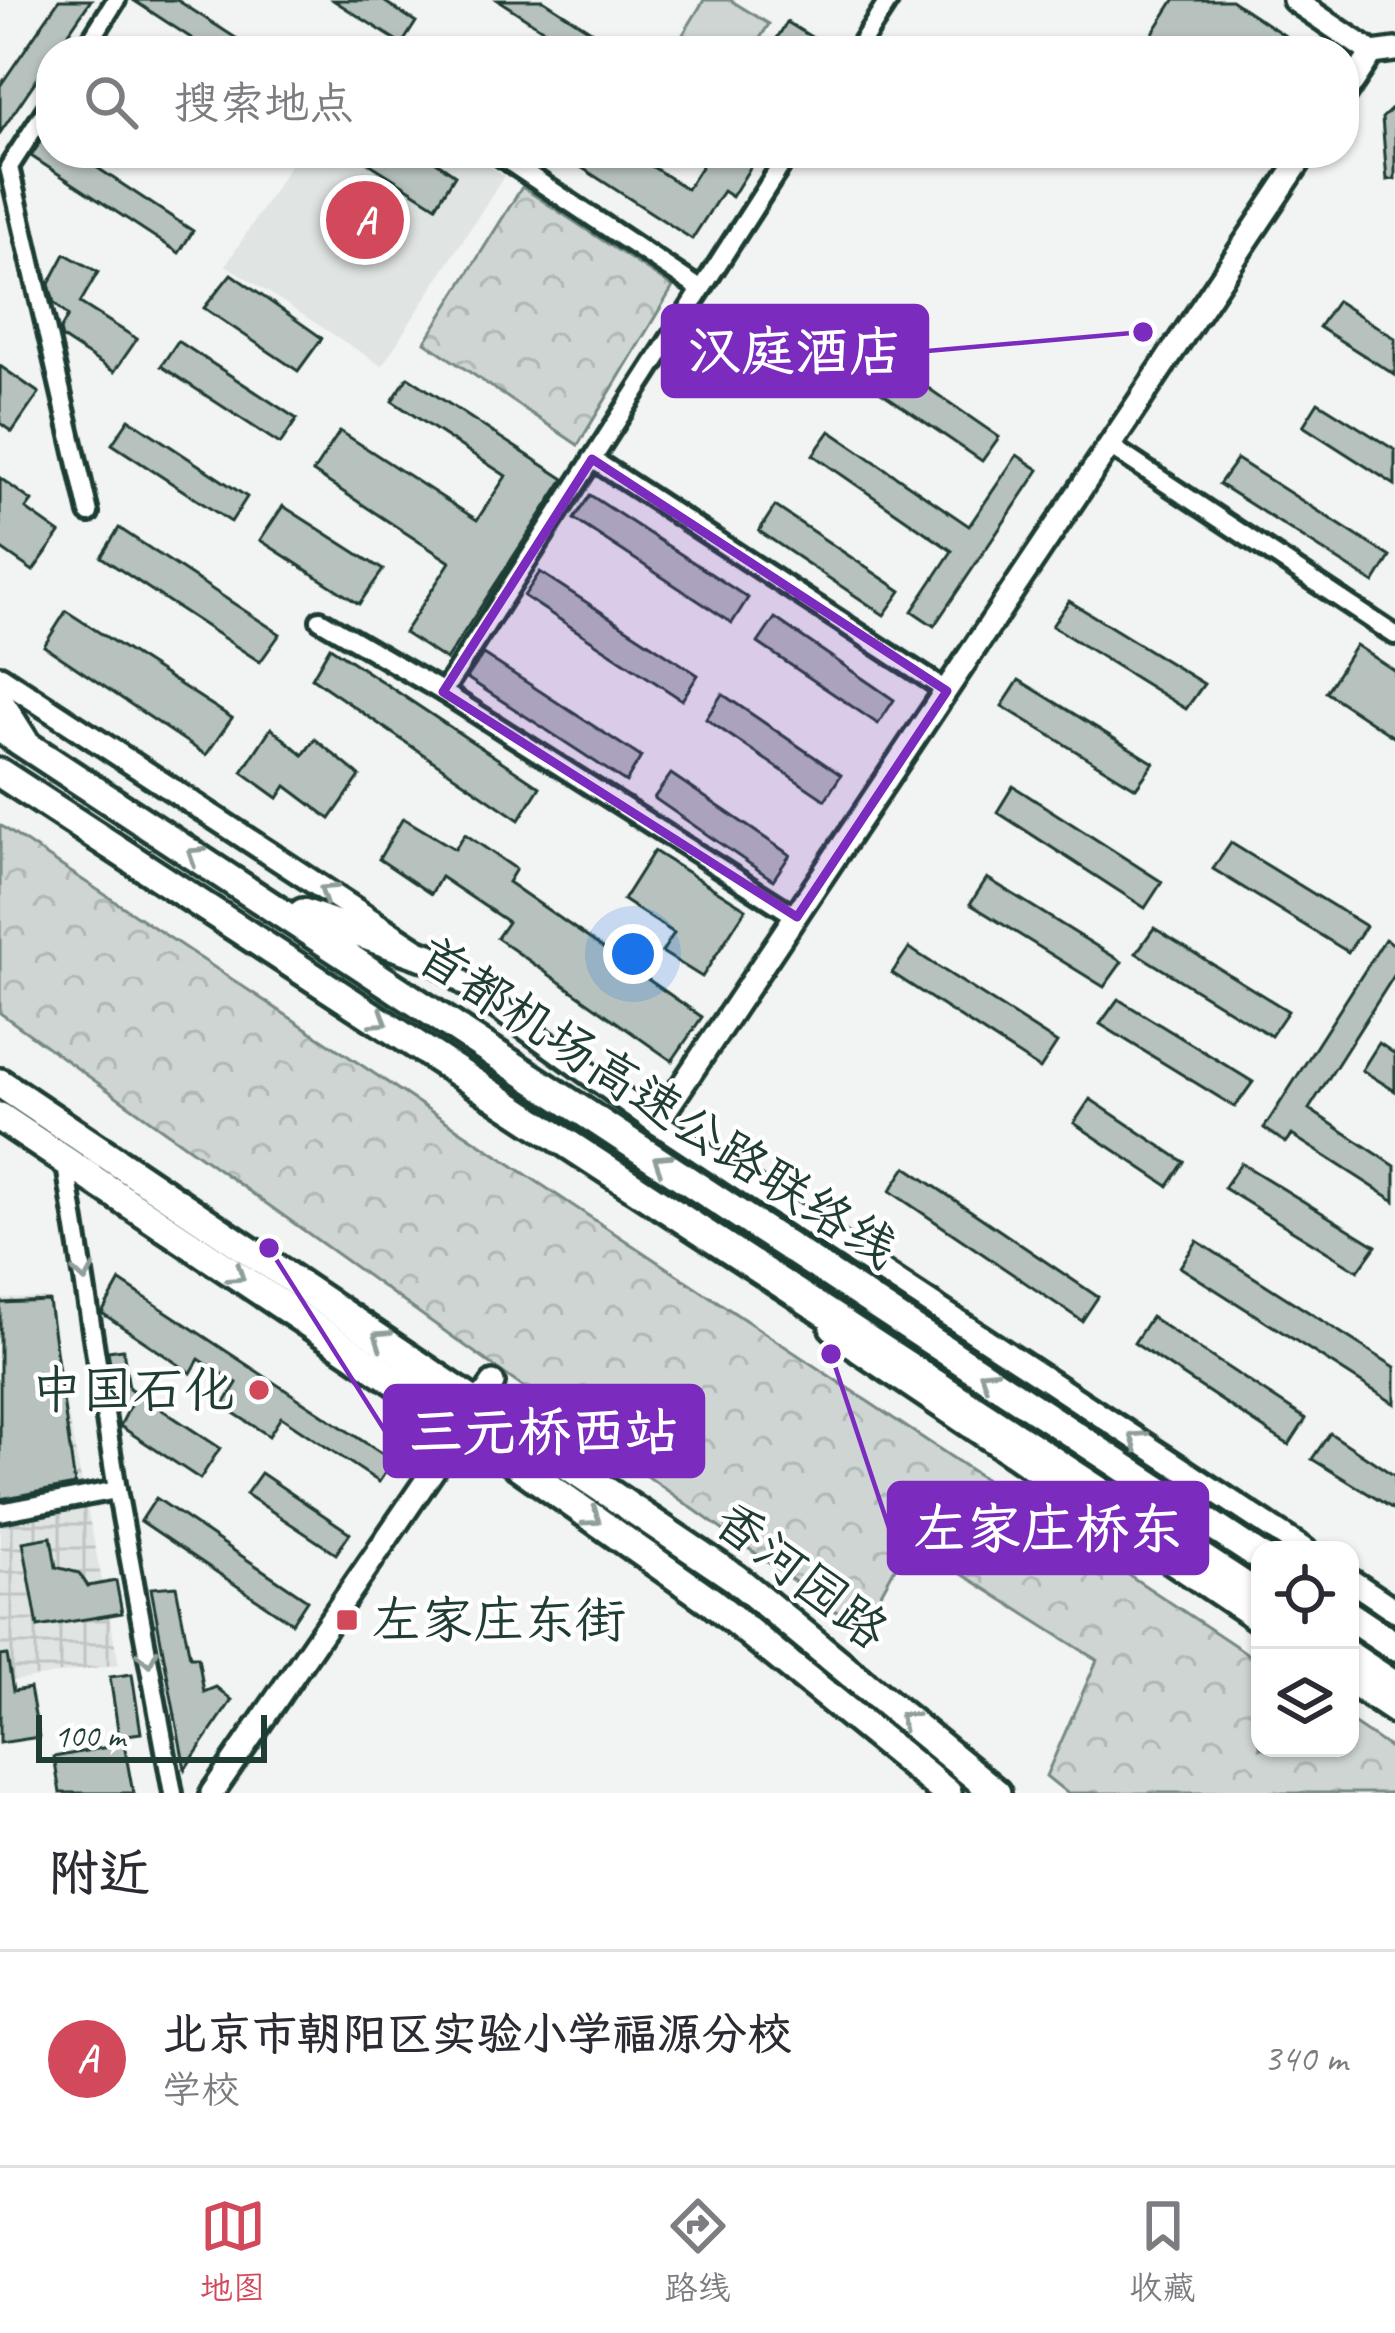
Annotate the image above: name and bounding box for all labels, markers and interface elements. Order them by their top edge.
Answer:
search box [36,36,1359,168]
icon: search [78,69,144,135]
text: 搜索地点 [174,75,354,132]
pin: A [326,175,404,265]
callout: 汉庭酒店 [663,306,927,396]
text: 汉庭酒店 [687,318,903,386]
one-way arrow [187,848,209,870]
one-way arrow [318,884,340,906]
street label: 首都机场高速公路联络线 [404,922,910,1282]
your location [603,924,663,984]
one-way arrow [366,1006,388,1028]
one-way arrow [653,1155,675,1177]
one-way arrow [224,1260,246,1282]
one-way arrow [70,1264,95,1284]
one-way arrow [373,1331,395,1353]
place label: 中国石化 [31,1358,235,1422]
one-way arrow [978,1369,1000,1391]
marker: 中国石化 [246,1377,272,1403]
callout: 三元桥西站 [385,1386,703,1476]
text: 三元桥西站 [409,1398,679,1466]
one-way arrow [1129,1431,1151,1453]
callout: 左家庄桥东 [889,1483,1207,1573]
street label: 香河园路 [701,1487,901,1663]
text: 左家庄桥东 [913,1495,1183,1563]
one-way arrow [580,1504,602,1526]
map controls [1251,1541,1359,1757]
button: locate [1251,1541,1359,1649]
place label: 左家庄东街 [371,1588,626,1652]
marker: 左家庄东街 [334,1607,360,1633]
one-way arrow [134,1648,160,1668]
button: layers [1251,1649,1359,1757]
scale bar [36,1709,267,1762]
one-way arrow [898,1711,920,1733]
text: 100 m [54,1715,125,1757]
text: 附近 [48,1841,150,1905]
text: 北京市朝阳区实验小学福源分校 [162,2006,792,2063]
text: A [77,2034,97,2083]
text: 340 m [1263,2034,1347,2083]
text: 学校 [162,2066,240,2115]
tab: 地图 [200,2193,266,2309]
tab: 路线 [665,2193,731,2309]
tab: 收藏 [1130,2193,1196,2309]

